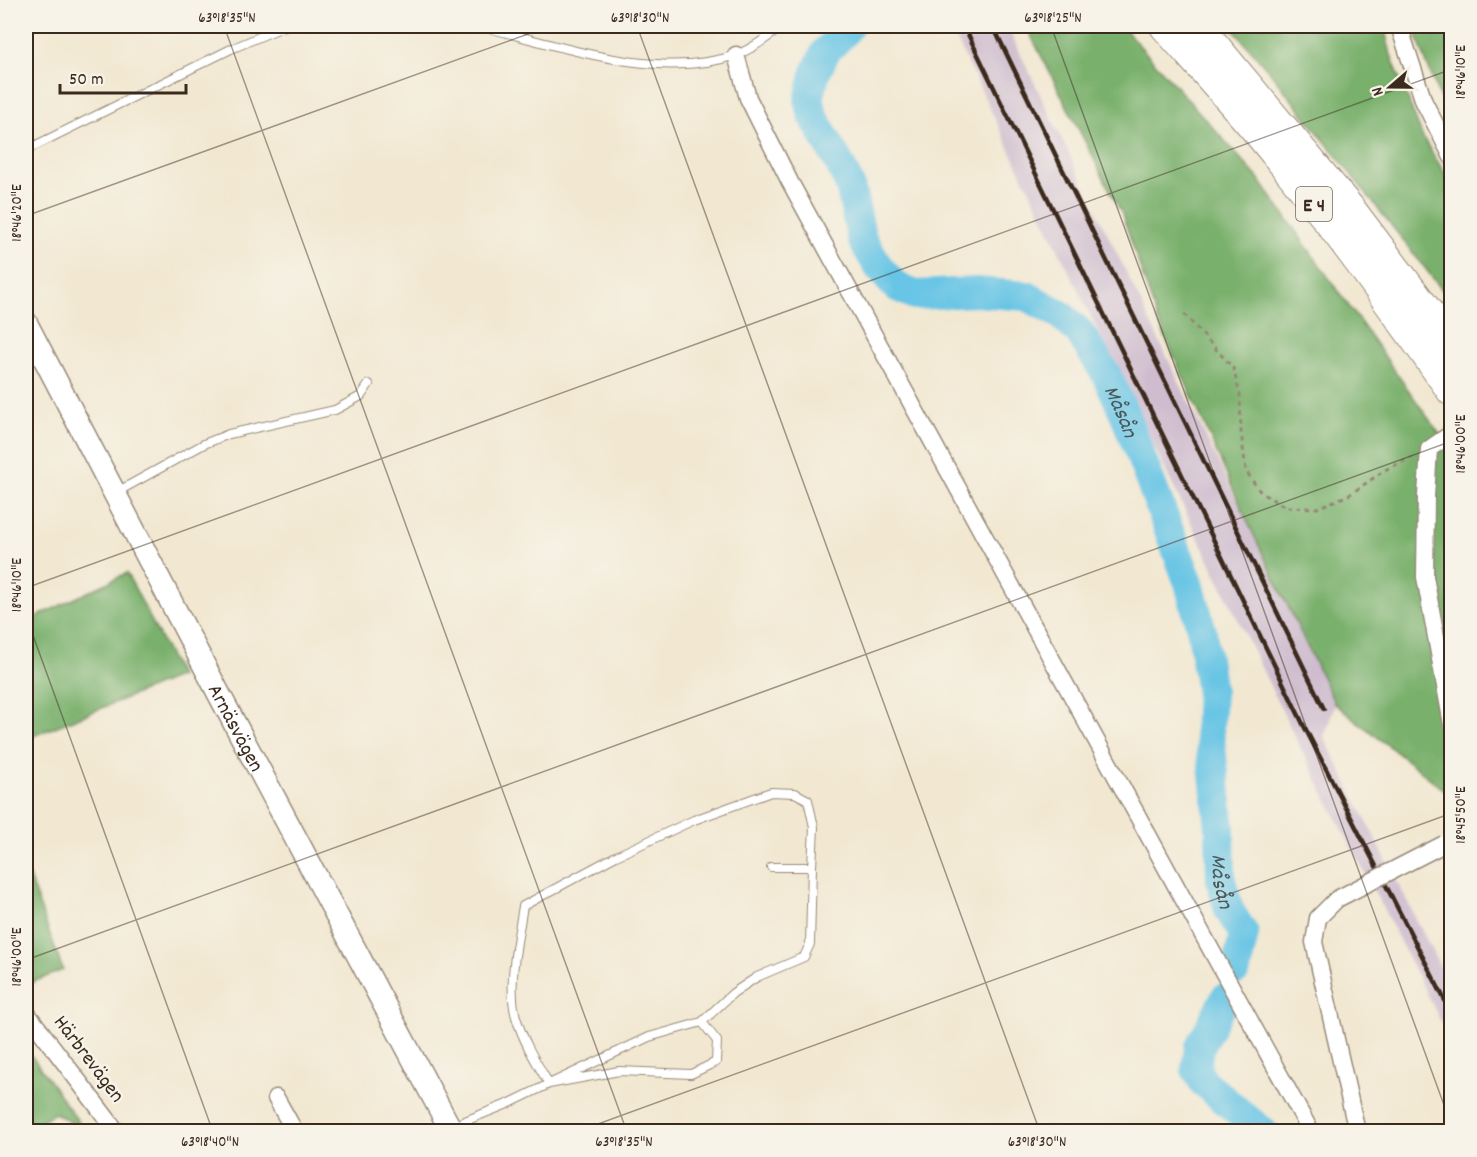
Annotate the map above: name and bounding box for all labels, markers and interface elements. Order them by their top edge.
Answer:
text: 63°18'35"N [198,8,256,30]
text: 63°18'30"N [611,8,669,30]
text: 63°18'25"N [1024,8,1082,30]
text: 18°46'10"E [1451,45,1473,99]
scale bar [60,57,186,95]
north arrow [1360,57,1420,117]
text: 50 m [69,68,104,93]
text: N [1366,84,1390,99]
text: 18°46'20"E [7,184,29,242]
road number: E 4 [1296,187,1332,221]
water label: Måsån [1094,381,1144,443]
text: 18°46'00"E [1451,414,1473,474]
text: 18°46'10"E [7,558,29,612]
street label: Arnäsvägen [198,680,270,778]
text: 18°45'50"E [1451,786,1473,844]
water label: Måsån [1201,854,1240,913]
text: 18°46'00"E [7,927,29,987]
street label: Härbrevägen [45,1010,130,1110]
text: 63°18'40"N [181,1132,239,1154]
text: 63°18'35"N [595,1132,653,1154]
text: 63°18'30"N [1008,1132,1066,1154]

